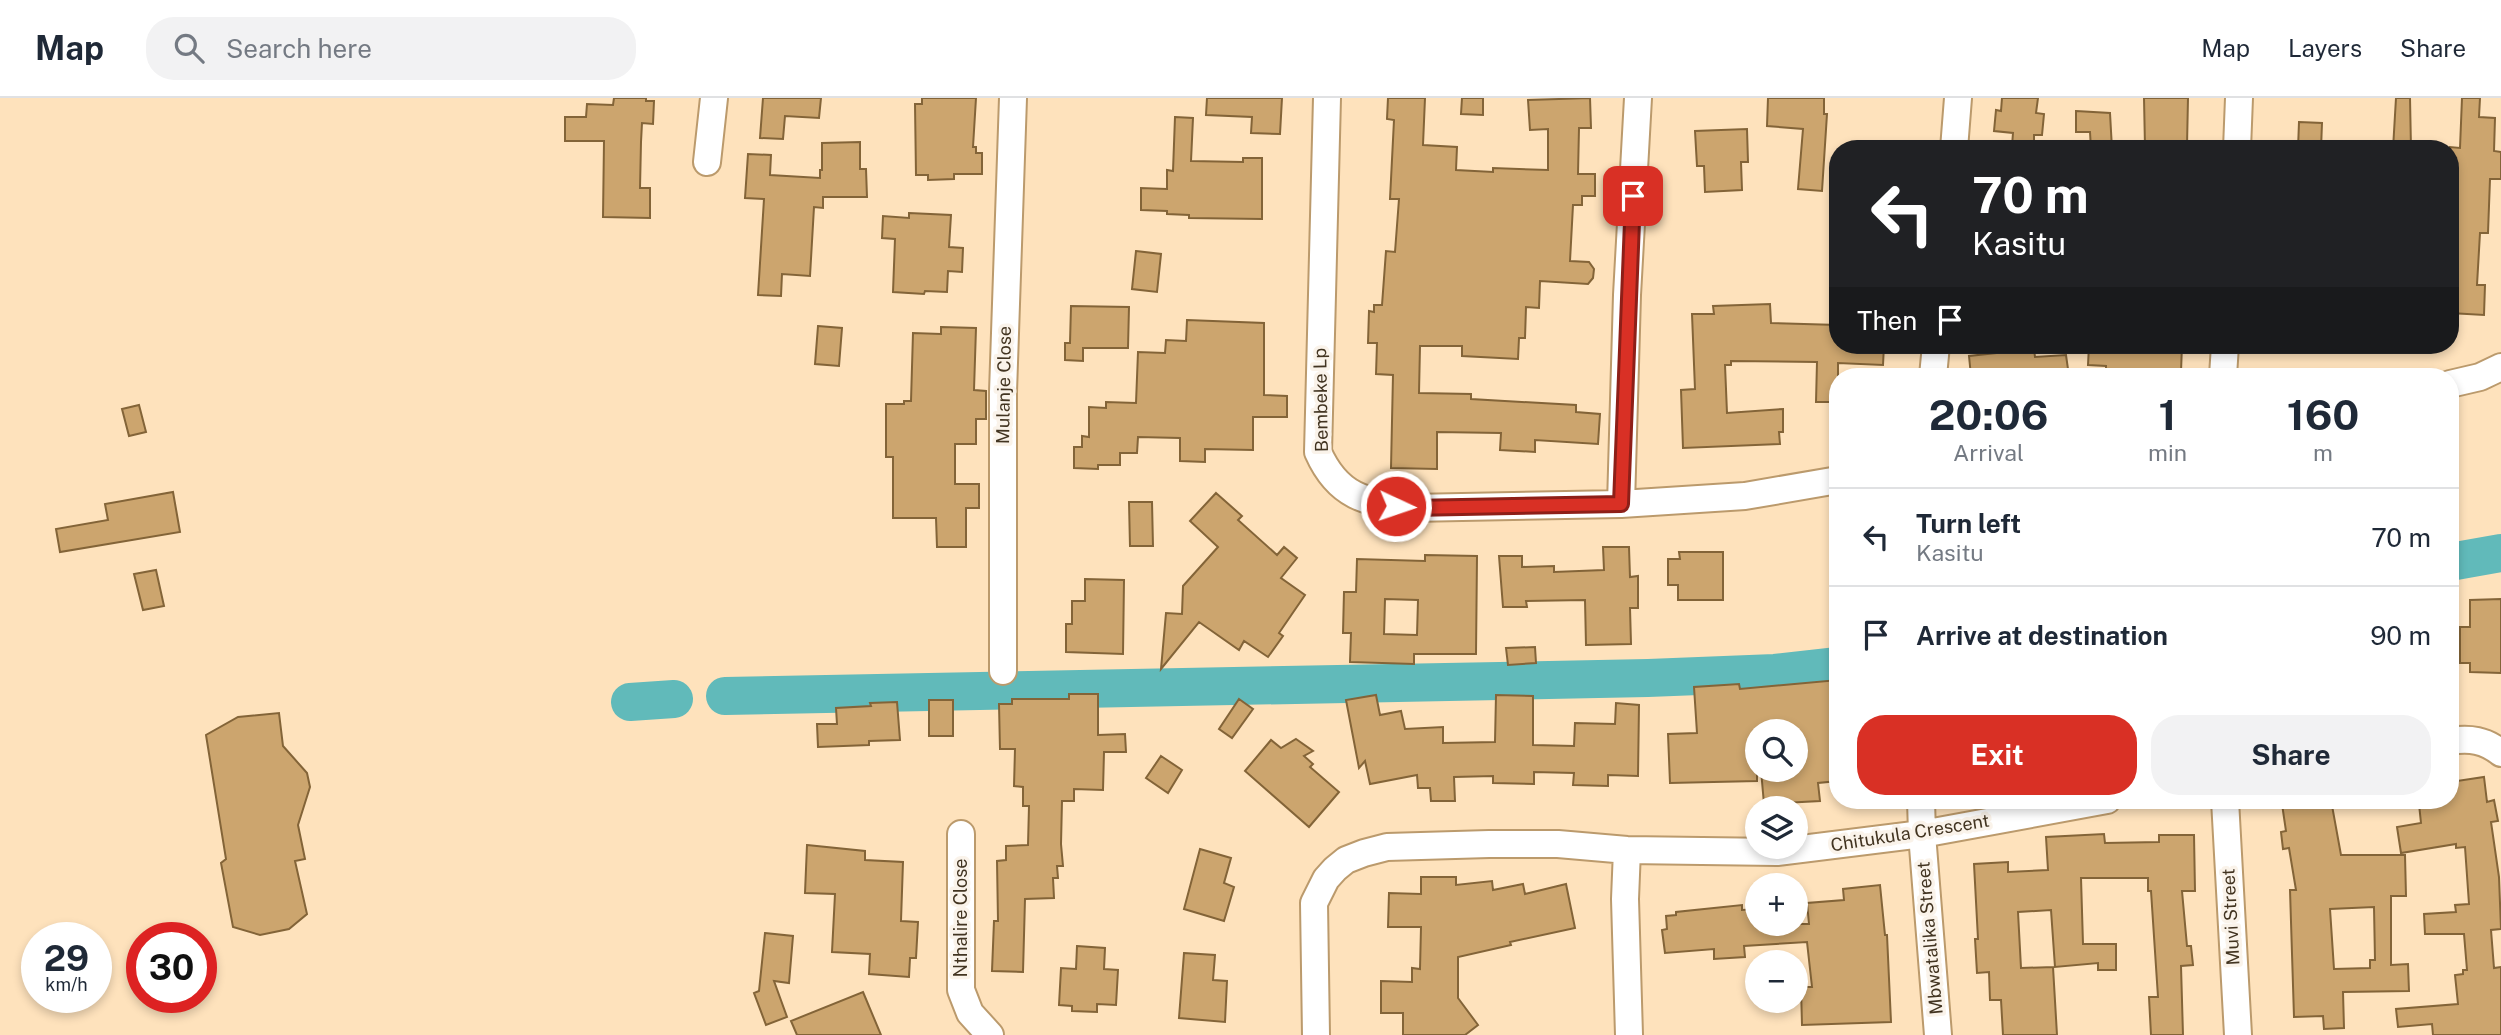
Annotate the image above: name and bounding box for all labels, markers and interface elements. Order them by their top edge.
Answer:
search box [146,17,636,80]
text: Map [35,29,104,67]
icon: search [170,29,208,67]
text: Search here [226,33,372,64]
text: Map [2201,34,2250,62]
text: Layers [2288,34,2362,62]
text: Share [2400,34,2466,62]
pin [1603,166,1663,226]
text: 70 m [1972,166,2089,224]
icon: left [1857,168,1948,259]
icon: arrive [1614,177,1652,215]
text: Kasitu [1972,225,2066,262]
icon: arrive [1931,301,1969,339]
text: Then [1857,305,1917,336]
street label: Mulanje Close [992,326,1015,444]
street label: Bembeke Lp [1309,348,1332,452]
text: 20:06 [1929,390,2048,439]
text: 1 [2159,390,2177,439]
text: 160 [2287,390,2359,439]
text: Arrival [1953,439,2024,466]
text: min [2148,439,2187,466]
text: m [2313,439,2333,466]
position arrow [1359,469,1433,543]
text: Turn left [1916,508,2021,539]
icon: left [1857,518,1895,556]
text: 70 m [2371,522,2431,553]
text: Kasitu [1916,539,1984,566]
icon: arrive [1857,616,1895,654]
text: Arrive at destination [1916,620,2168,651]
text: 90 m [2370,620,2431,651]
button: Exit [1857,715,2137,795]
button: Share [2151,715,2431,795]
map controls [1745,719,1808,1013]
button: search [1745,719,1808,782]
button: layers [1745,796,1808,859]
street label: Chitukula Crescent [1829,810,1991,855]
street label: Nthalire Close [950,859,971,977]
street label: Mbwatalika Street [1912,861,1947,1015]
street label: Muvi Street [2217,868,2244,966]
button: + [1745,873,1808,936]
speed limit sign: 30 [126,922,217,1013]
text: 29 [44,938,89,979]
button: − [1745,950,1808,1013]
text: km/h [45,974,88,995]

